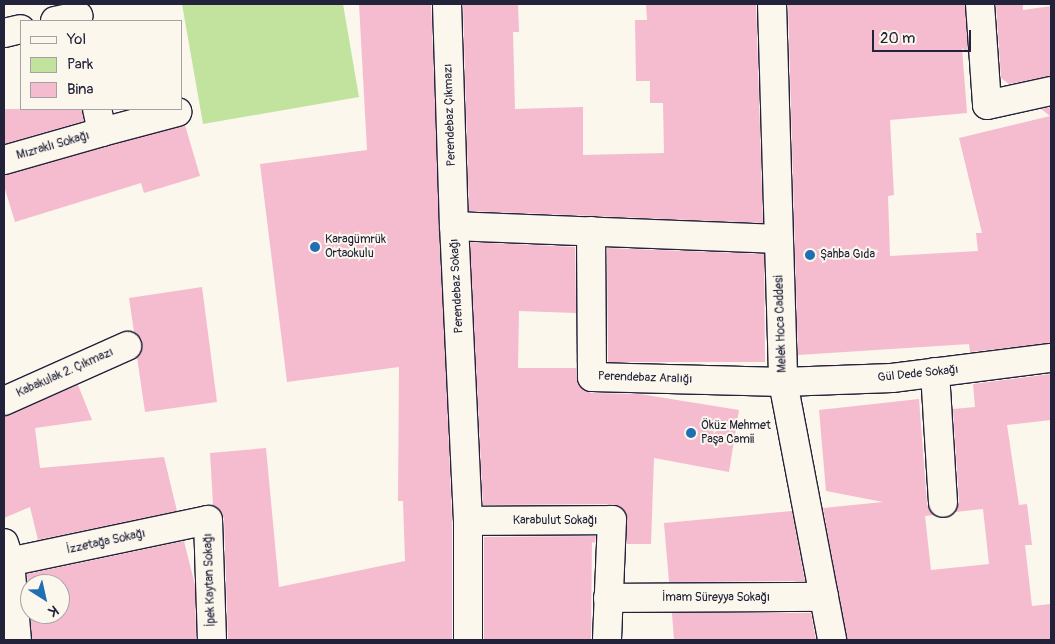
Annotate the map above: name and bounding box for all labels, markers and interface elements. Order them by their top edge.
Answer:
legend [20,20,182,110]
scale bar [875,20,974,52]
text: 20 m [880,29,915,48]
text: Yol [67,30,86,49]
text: Park [67,55,93,74]
street label: Perendebaz Çıkmazı [441,63,459,167]
text: Bina [67,80,93,99]
street label: Mızraklı Sokağı [15,129,91,163]
place label: Karagümrük Ortaokulu [325,233,386,261]
street label: Perendebaz Sokağı [447,238,467,334]
marker: Karagümrük Ortaokulu [309,241,321,253]
place label: Şahba Gıda [820,248,875,262]
marker: Şahba Gıda [804,249,816,261]
street label: Melek Hoca Caddesi [772,275,790,373]
street label: Kabakulak 2. Çıkmazı [14,345,116,401]
street label: Gül Dede Sokağı [877,363,959,385]
street label: Perendebaz Aralığı [598,369,692,387]
place label: Öküz Mehmet Paşa Camii [701,419,771,447]
marker: Öküz Mehmet Paşa Camii [685,427,697,439]
street label: Karabulut Sokağı [513,514,597,528]
street label: İzzetağa Sokağı [65,527,147,557]
street label: İpek Kaytan Sokağı [201,533,219,627]
north arrow [20,574,70,624]
street label: İmam Süreyya Sokağı [662,591,770,605]
text: K [45,601,62,620]

